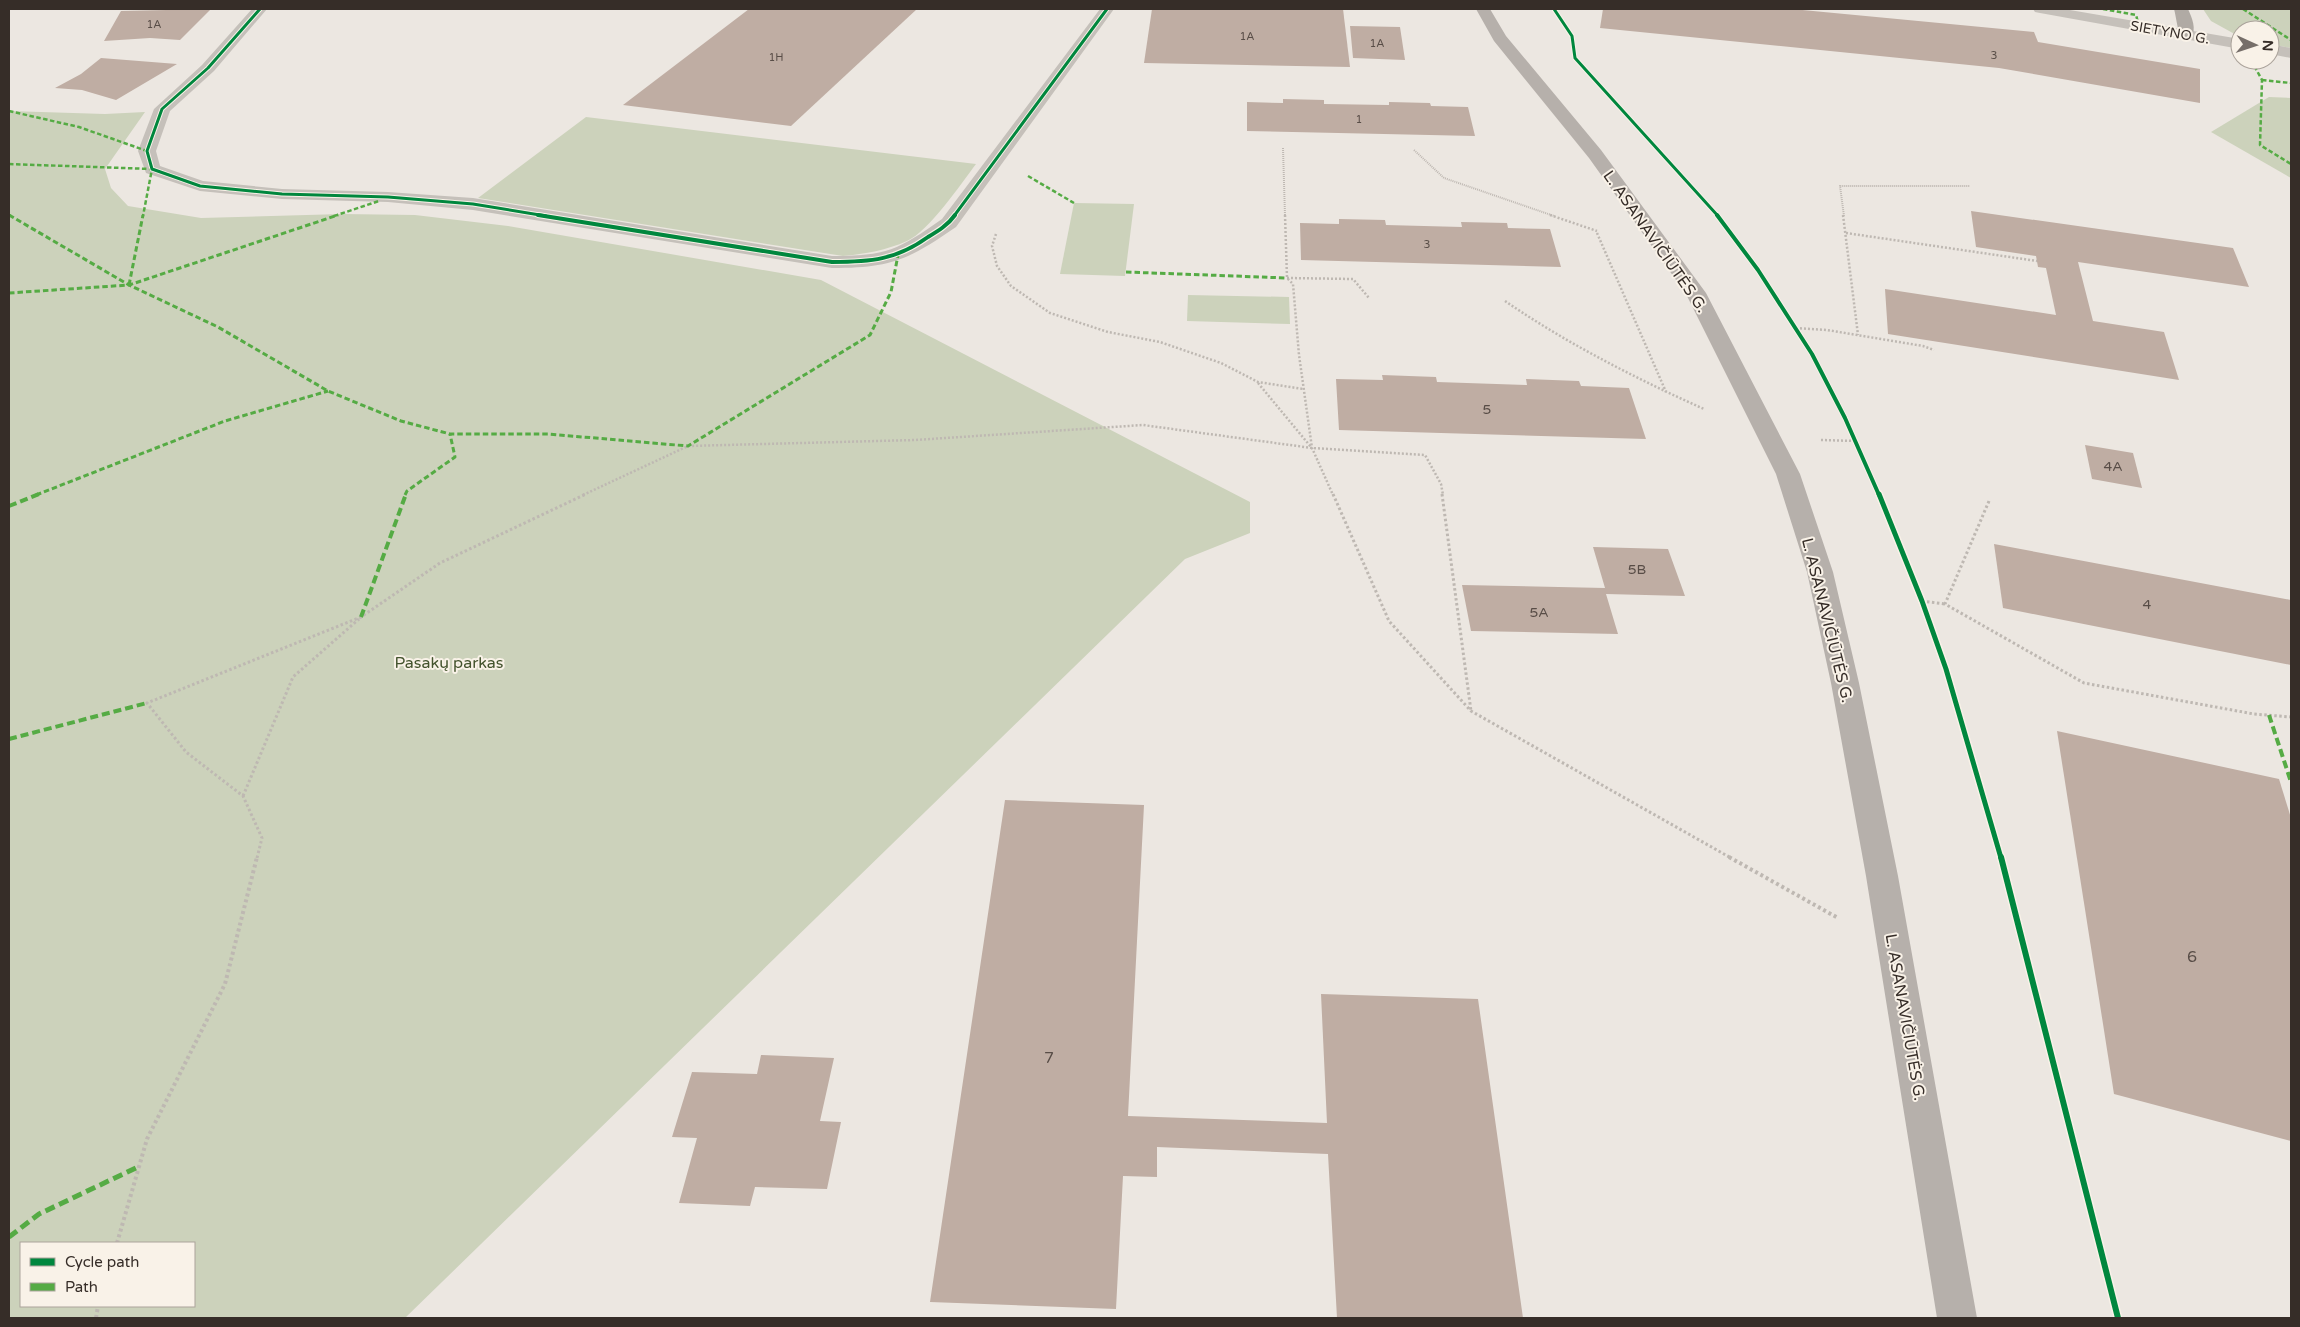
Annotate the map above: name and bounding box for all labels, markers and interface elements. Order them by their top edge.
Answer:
street label: SIETYNO G. [2129,17,2211,48]
house number: 1A [146,18,162,31]
north arrow [2230,20,2280,70]
house number: 1A [1239,30,1255,43]
house number: 1A [1369,37,1385,50]
text: N [2259,40,2276,52]
house number: 3 [1991,49,1998,62]
house number: 1H [768,51,784,64]
house number: 1 [1356,113,1362,126]
street label: L. ASANAVIČIŪTĖS G. [1599,167,1712,317]
house number: 3 [1424,238,1431,251]
house number: 5 [1483,401,1491,418]
house number: 4A [2103,458,2123,475]
street label: L. ASANAVIČIŪTĖS G. [1797,536,1857,705]
house number: 5B [1628,561,1646,578]
house number: 4 [2143,596,2152,613]
house number: 5A [1529,604,1549,621]
park label: Pasakų parkas [394,653,504,673]
street label: L. ASANAVIČIŪTĖS G. [1880,932,1930,1102]
house number: 6 [2187,947,2197,967]
house number: 7 [1044,1048,1054,1068]
legend [20,1242,195,1307]
text: Cycle path [65,1253,139,1271]
text: Path [65,1278,98,1296]

